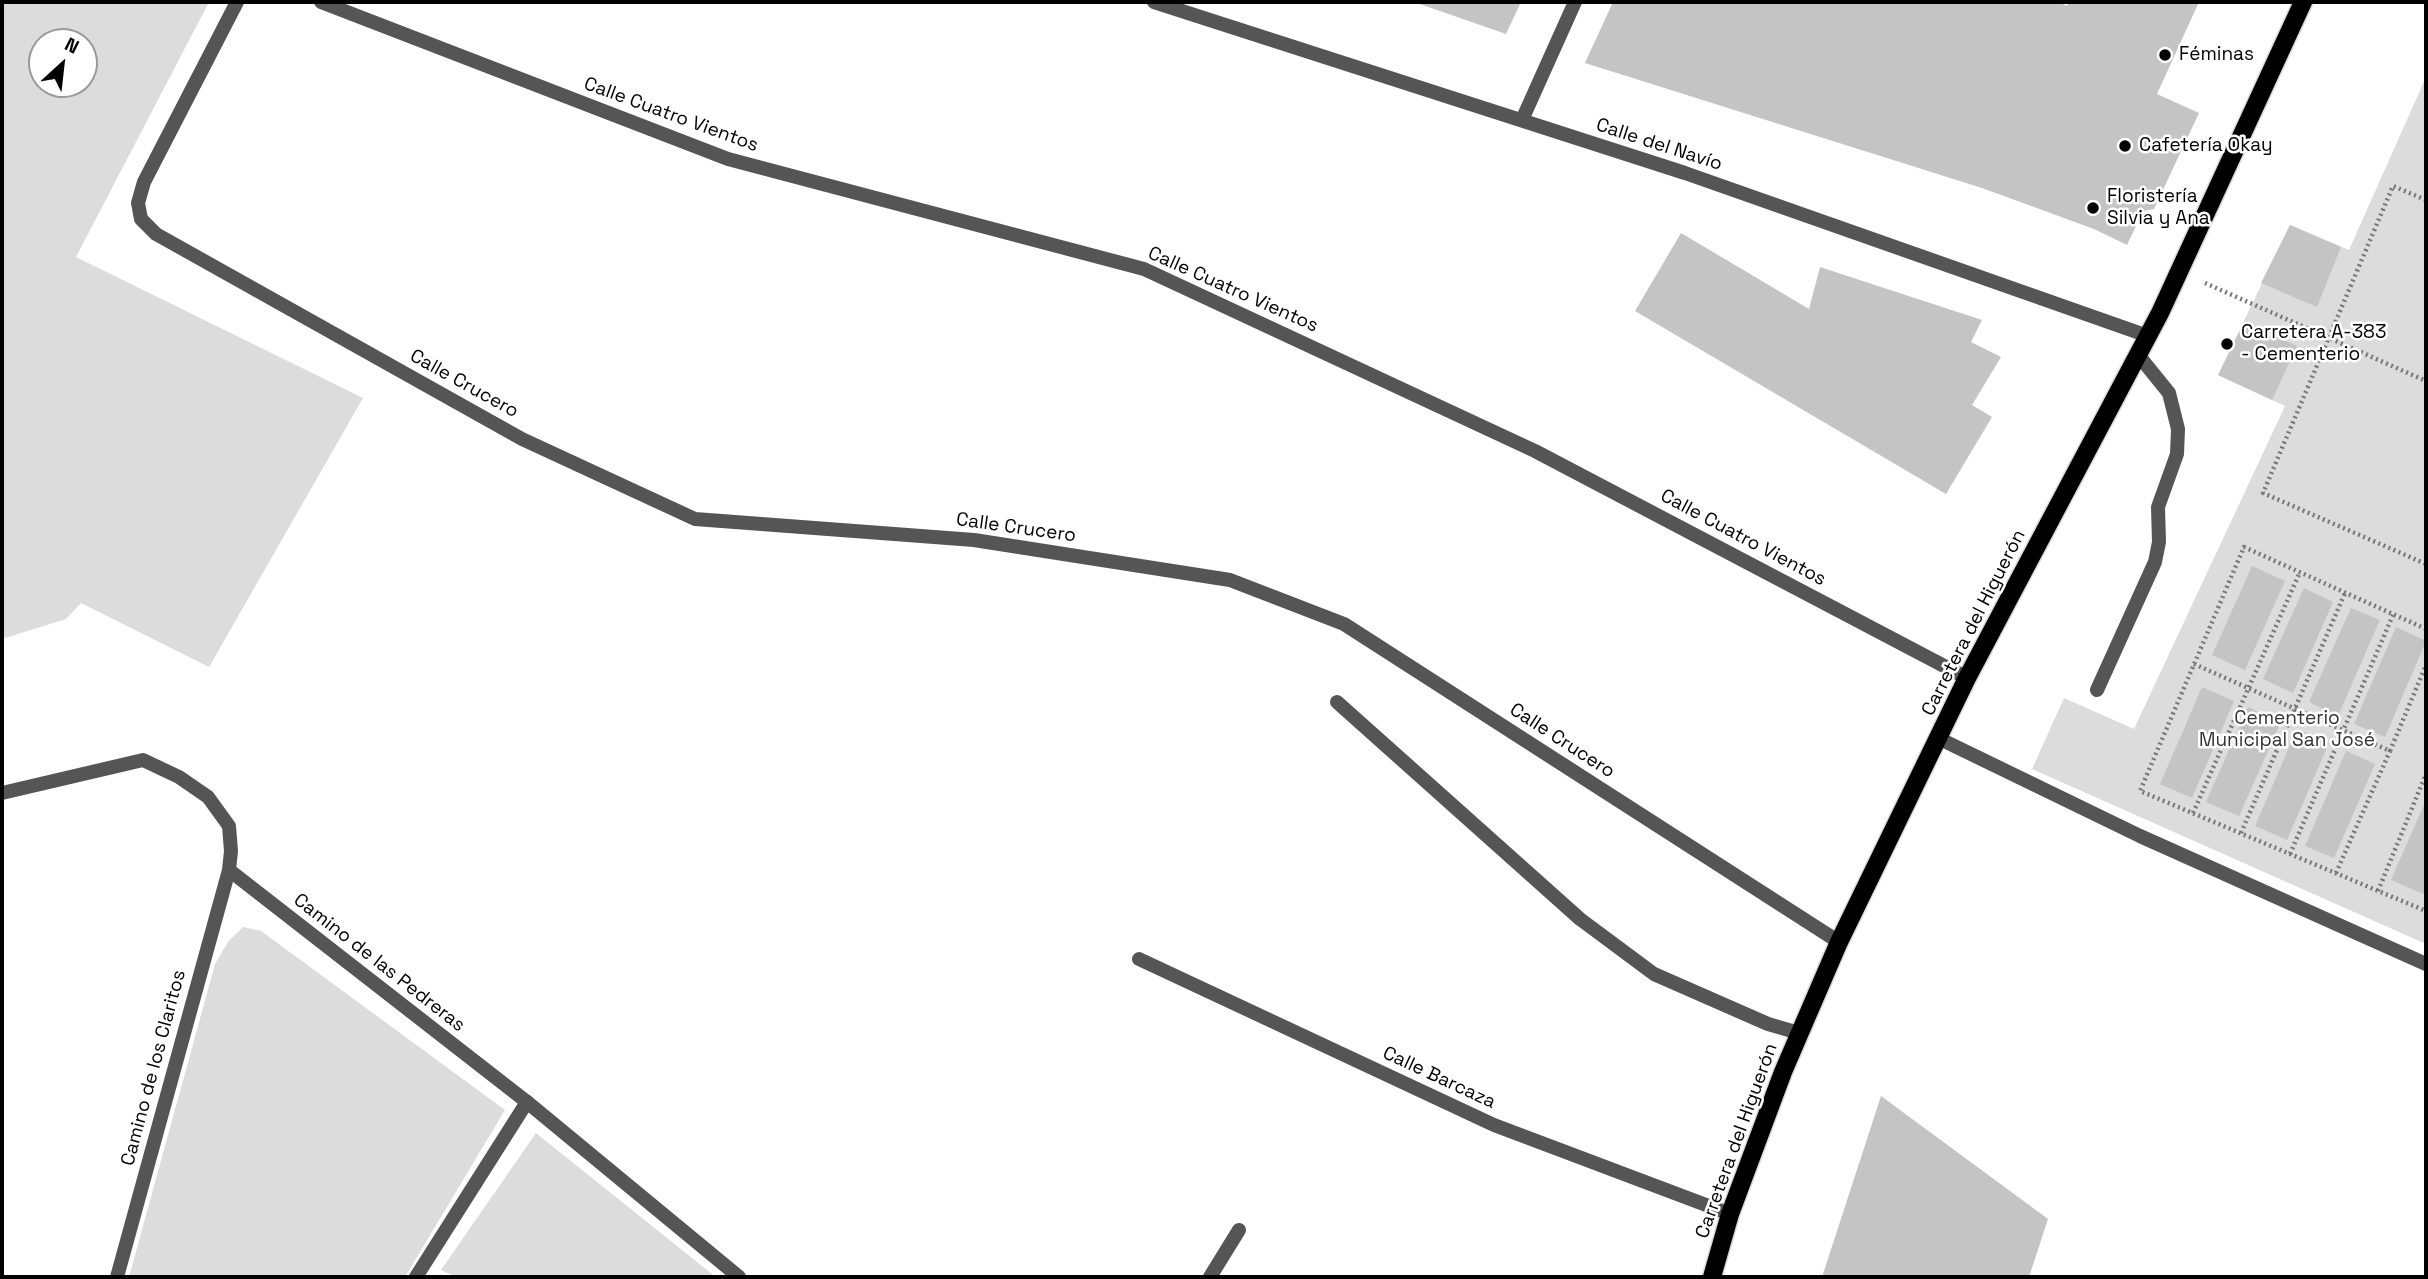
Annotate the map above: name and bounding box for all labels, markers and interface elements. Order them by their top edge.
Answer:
north arrow [28,28,98,98]
text: N [60,32,83,60]
place label: Féminas [2179,44,2254,66]
marker: Féminas [2157,47,2173,63]
street label: Calle Cuatro Vientos [581,73,761,157]
street label: Calle del Navío [1593,114,1725,176]
place label: Cafetería Okay [2139,135,2273,157]
marker: Cafetería Okay [2117,138,2133,154]
place label: Floristería Silvia y Ana [2107,186,2210,230]
marker: Floristería Silvia y Ana [2085,200,2101,216]
street label: Calle Cuatro Vientos [1144,242,1322,338]
place label: Carretera A-383 - Cementerio [2241,322,2386,366]
marker: Carretera A-383 - Cementerio [2219,336,2235,352]
street label: Calle Crucero [406,345,522,423]
street label: Calle Cuatro Vientos [1656,485,1830,591]
street label: Calle Crucero [955,508,1077,548]
street label: Carretera del Higuerón [1917,526,2031,720]
street label: Calle Crucero [1505,699,1619,783]
park label: Cementerio Municipal San José [2199,708,2375,752]
street label: Camino de las Pedreras [289,889,469,1037]
street label: Camino de los Claritos [117,968,191,1168]
street label: Carretera del Higuerón [1691,1040,1783,1242]
street label: Calle Barcaza [1379,1042,1499,1114]

